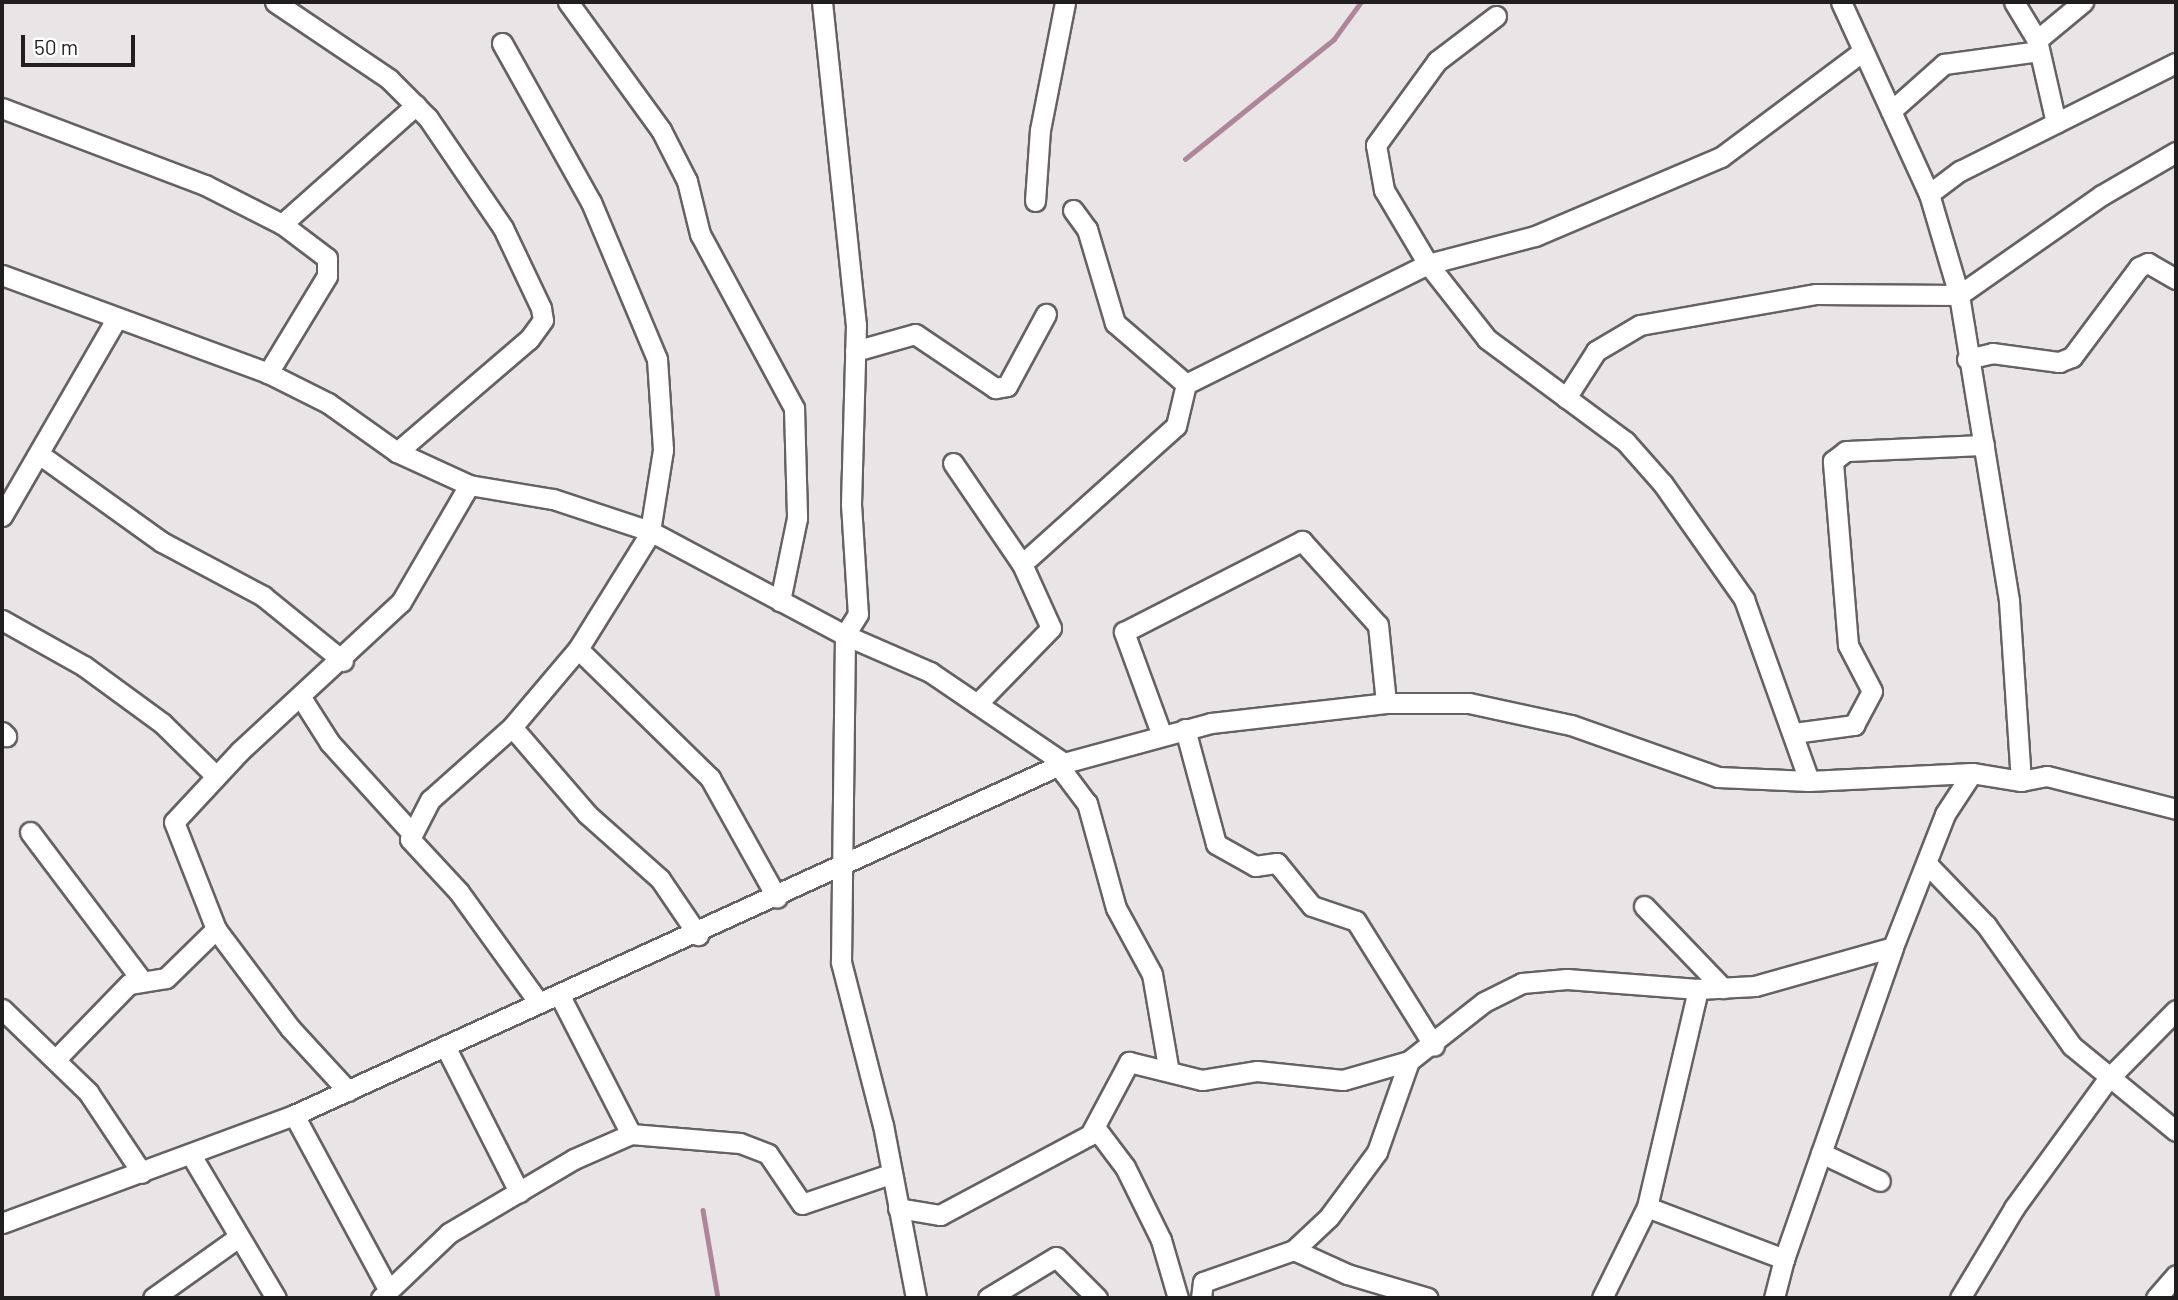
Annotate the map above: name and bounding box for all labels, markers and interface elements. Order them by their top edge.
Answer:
scale bar [24,21,138,65]
text: 50 m [34,34,78,59]

